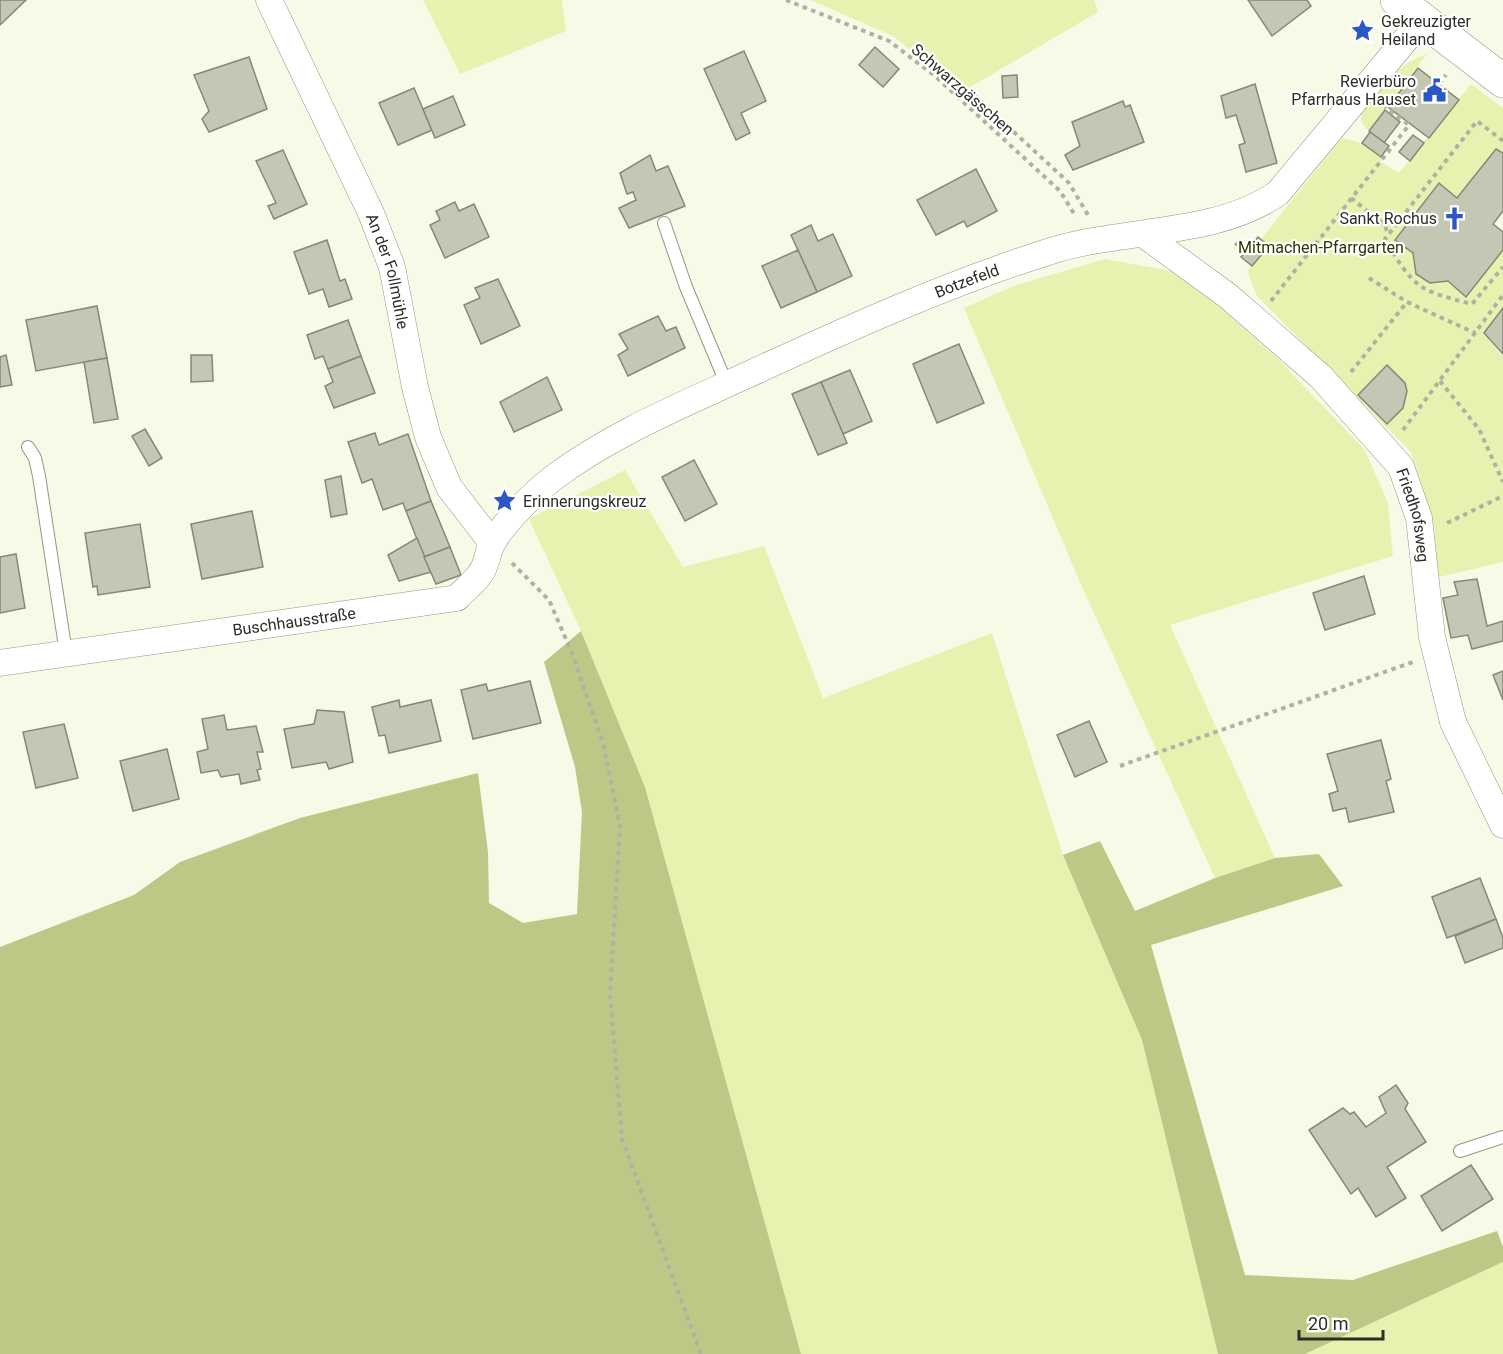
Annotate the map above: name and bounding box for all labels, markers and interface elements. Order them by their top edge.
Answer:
place label: Gekreuzigter Heiland [1381,12,1472,49]
place icon: Gekreuzigter Heiland [1350,17,1376,43]
street label: Schwarzgässchen [908,40,1018,139]
place label: Revierbüro Pfarrhaus Hauset [1291,72,1416,109]
public building icon: Revierbüro Pfarrhaus Hauset [1421,77,1447,103]
church icon: Sankt Rochus [1442,205,1468,231]
place label: Sankt Rochus [1339,209,1437,228]
street label: An der Follmühle [362,211,413,331]
park label: Mitmachen-Pfarrgarten [1238,238,1404,257]
street label: Botzefeld [932,260,1002,302]
street label: Friedhofsweg [1392,466,1433,563]
place icon: Erinnerungskreuz [492,488,518,514]
place label: Erinnerungskreuz [523,492,647,511]
street label: Buschhausstraße [231,604,357,640]
scale bar [1299,1303,1383,1341]
text: 20 m [1308,1313,1348,1334]

